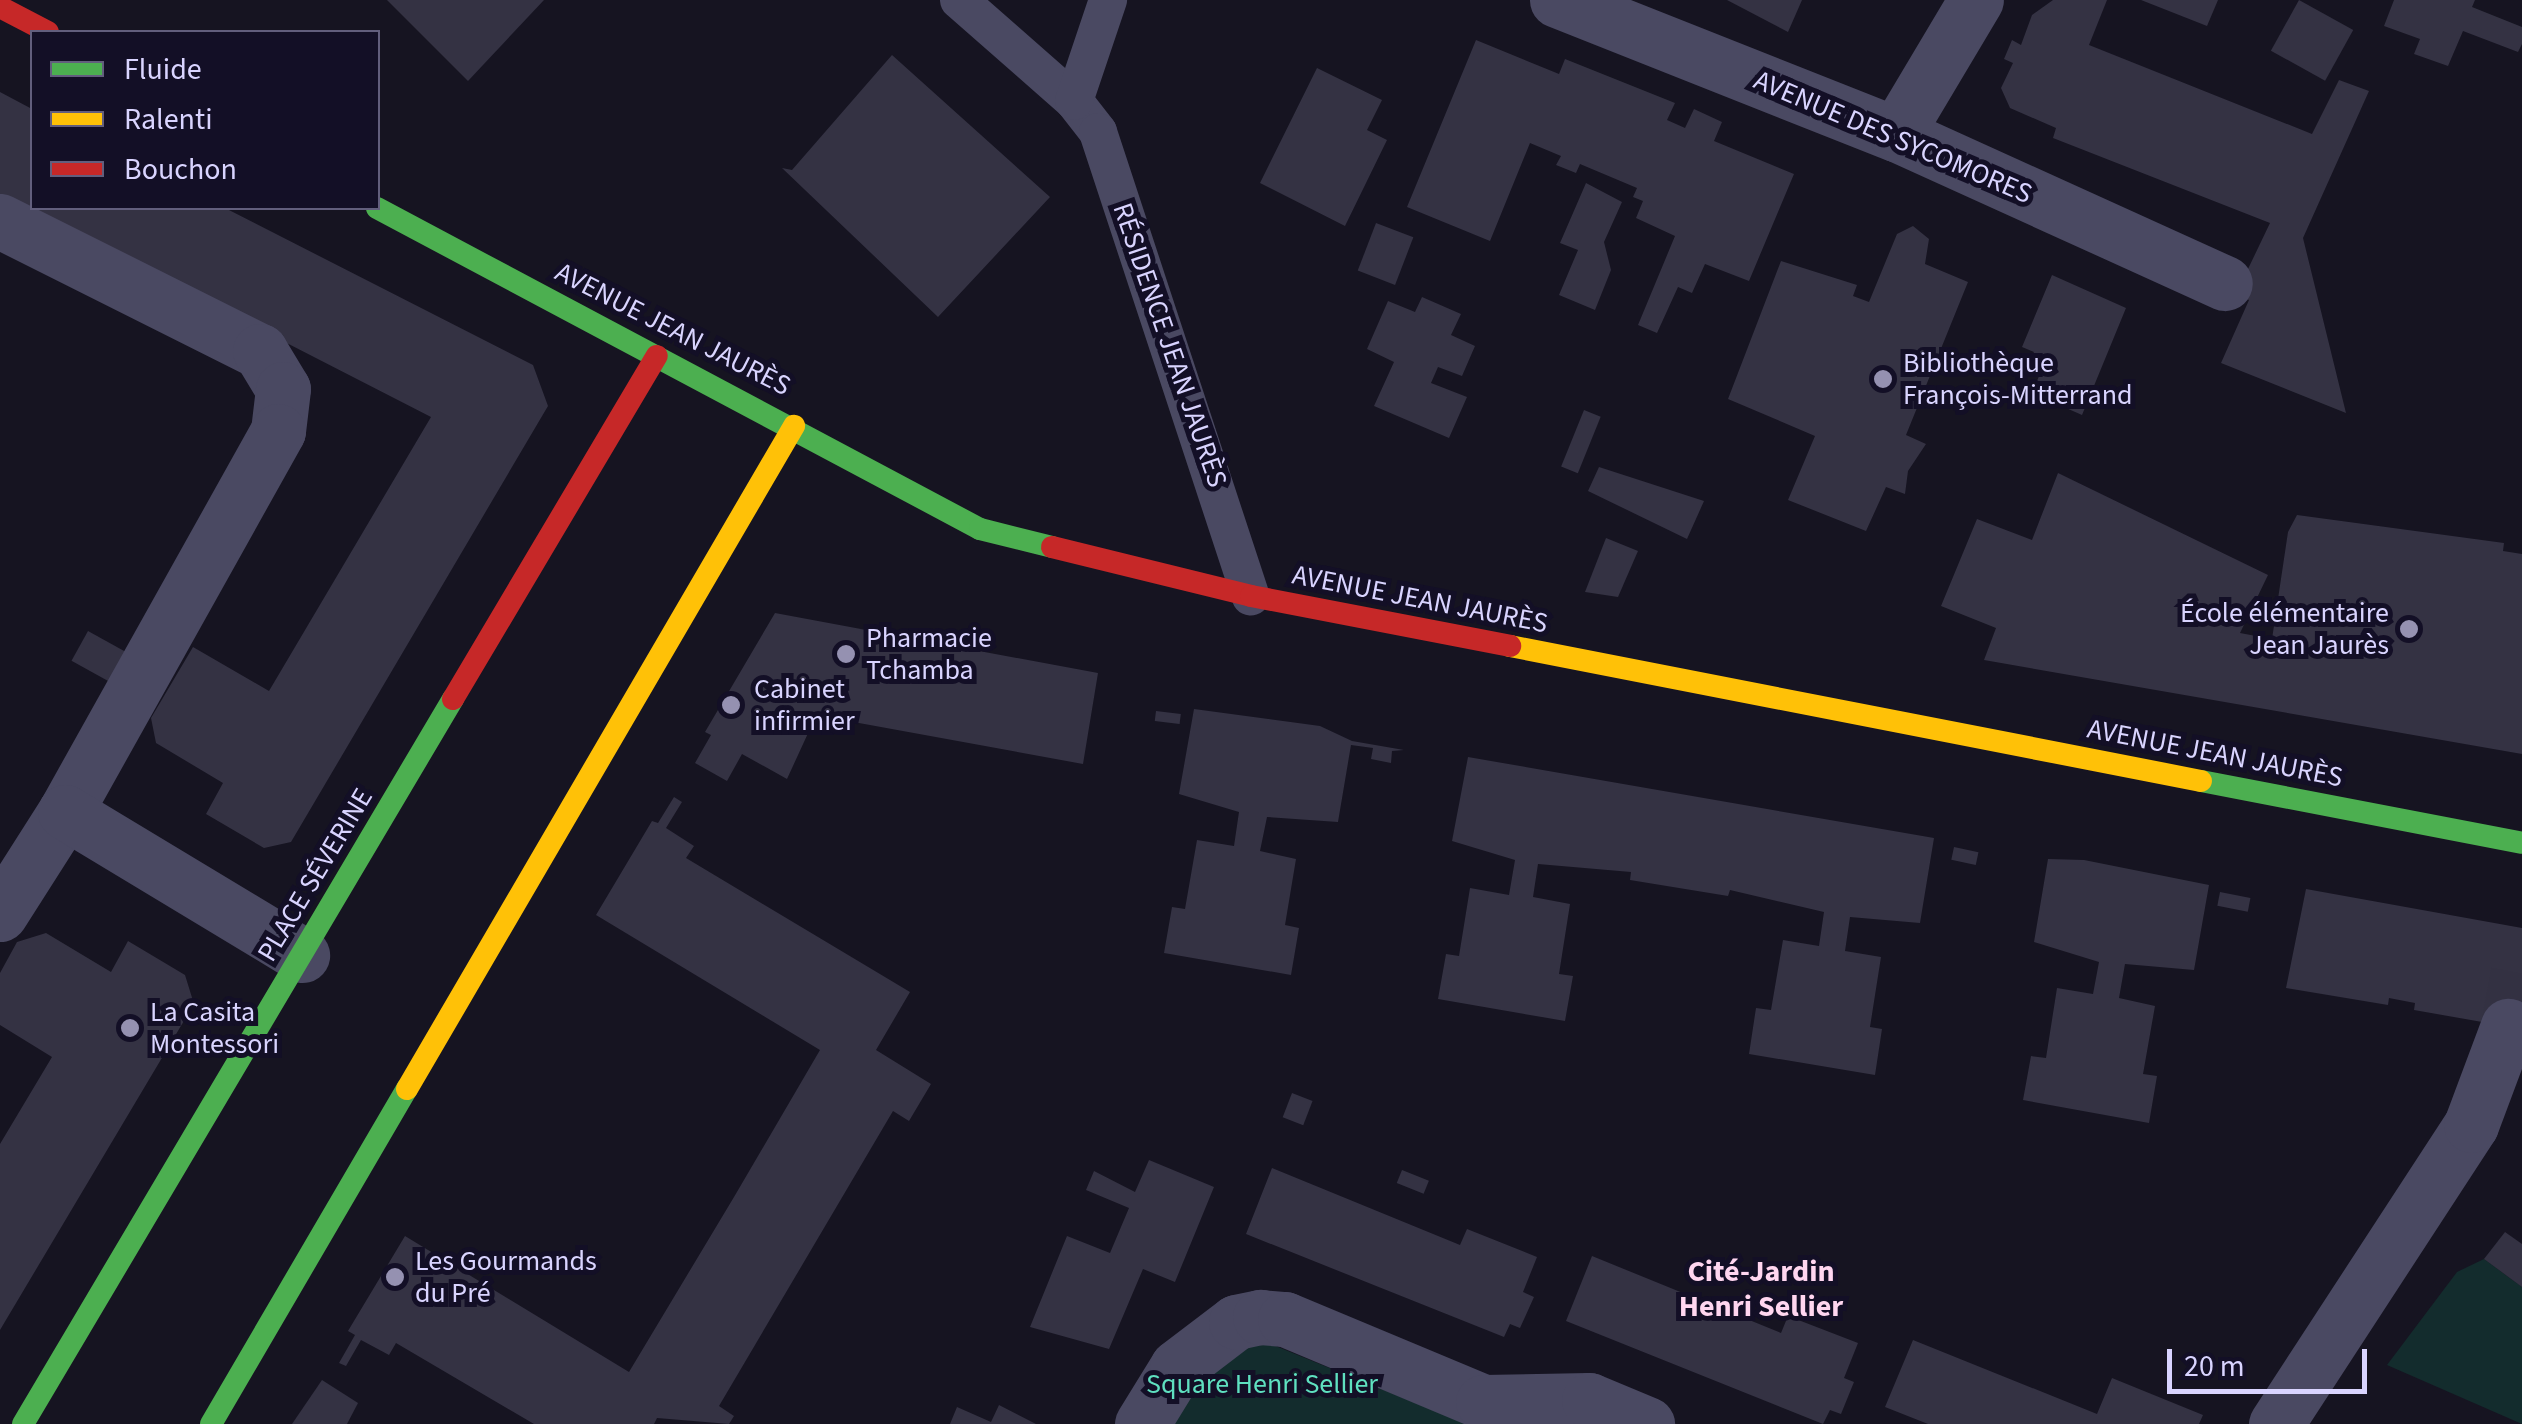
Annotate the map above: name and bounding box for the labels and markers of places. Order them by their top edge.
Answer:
place label: Bibliothèque François-Mitterrand [1903,346,2133,412]
marker: Bibliothèque François-Mitterrand [1872,368,1894,390]
place label: École élémentaire Jean Jaurès [2180,596,2389,662]
marker: École élémentaire Jean Jaurès [2398,618,2420,640]
place label: Pharmacie Tchamba [866,621,992,687]
marker: Pharmacie Tchamba [835,643,857,665]
place label: Cabinet infirmier [754,672,855,738]
marker: Cabinet infirmier [718,692,744,718]
place label: La Casita Montessori [150,995,279,1061]
marker: La Casita Montessori [119,1017,141,1039]
place label: Les Gourmands du Pré [415,1244,597,1310]
marker: Les Gourmands du Pré [384,1266,406,1288]

